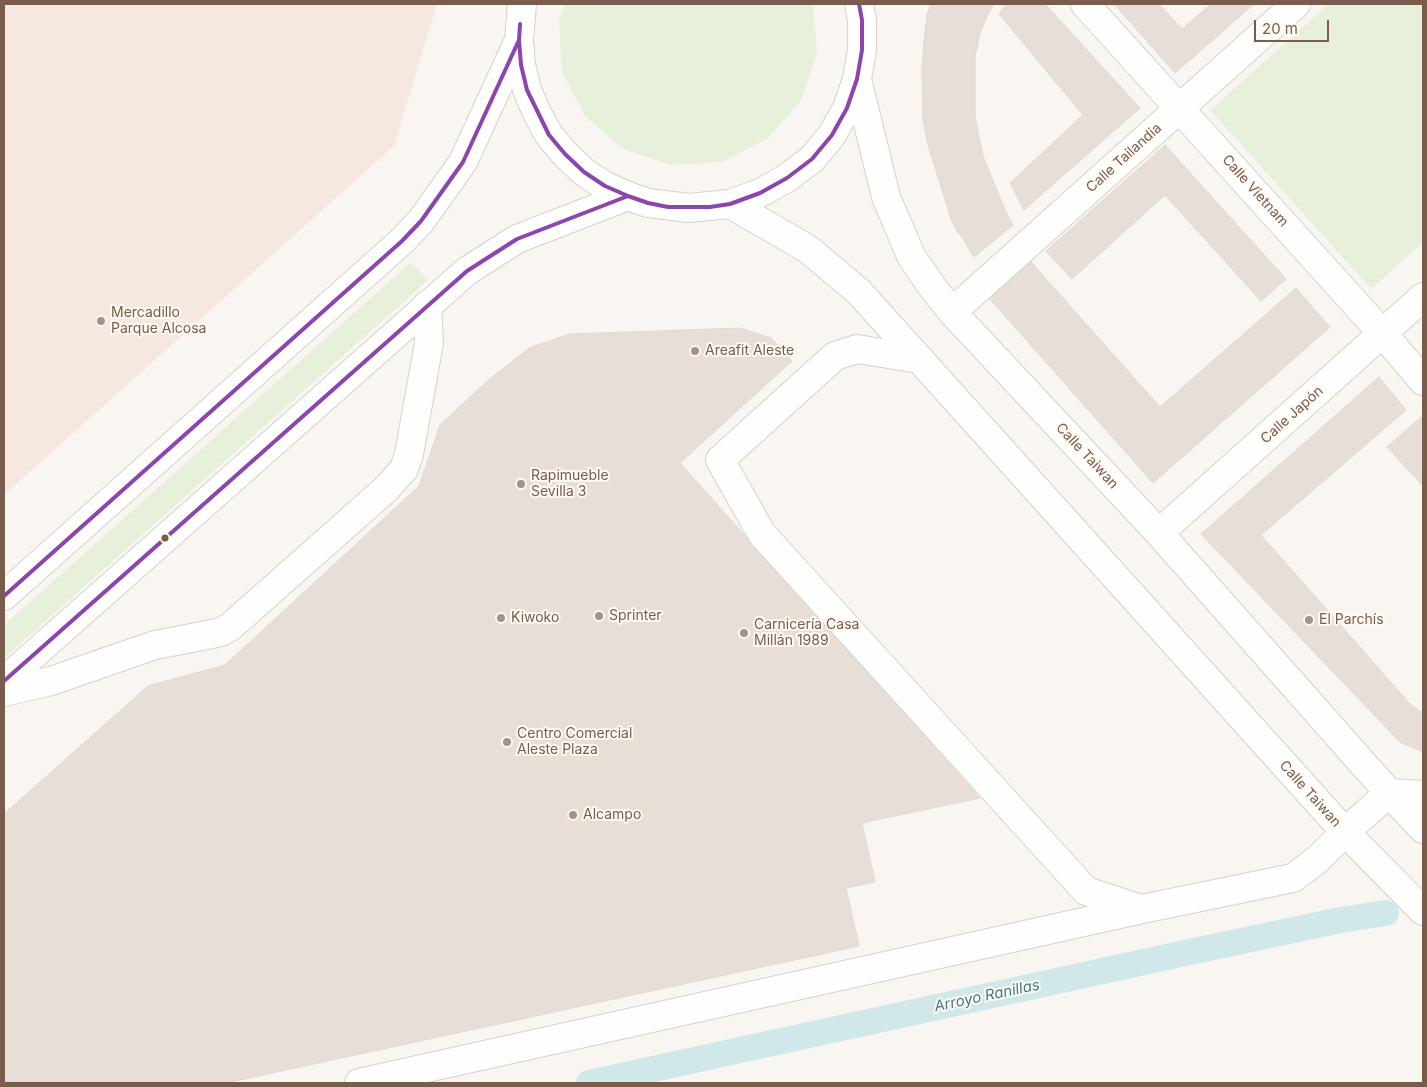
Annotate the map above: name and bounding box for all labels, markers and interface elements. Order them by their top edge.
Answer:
scale bar [1257,10,1332,42]
text: 20 m [1262,19,1298,38]
street label: Calle Tailandia [1083,120,1165,196]
street label: Calle Vietnam [1218,152,1292,230]
place label: Mercadillo Parque Alcosa [111,305,206,338]
marker: Mercadillo Parque Alcosa [95,315,107,327]
place label: Areafit Aleste [705,343,794,359]
marker: Areafit Aleste [689,345,701,357]
street label: Calle Japón [1257,383,1327,447]
street label: Calle Taiwan [1052,420,1122,492]
place label: Rapimueble Sevilla 3 [531,468,609,501]
marker: Rapimueble Sevilla 3 [515,478,527,490]
unlabelled marker [160,533,170,543]
place label: Sprinter [609,608,662,624]
place label: Kiwoko [511,610,559,626]
marker: Sprinter [593,610,605,622]
marker: Kiwoko [495,612,507,624]
place label: El Parchís [1319,612,1384,628]
marker: El Parchís [1303,614,1315,626]
place label: Carnicería Casa Millán 1989 [754,617,859,650]
marker: Carnicería Casa Millán 1989 [738,627,750,639]
place label: Centro Comercial Aleste Plaza [517,726,632,759]
marker: Centro Comercial Aleste Plaza [501,736,513,748]
street label: Calle Taiwan [1276,757,1344,831]
place label: Alcampo [583,807,641,823]
marker: Alcampo [567,809,579,821]
water label: Arroyo Ranillas [933,976,1041,1016]

